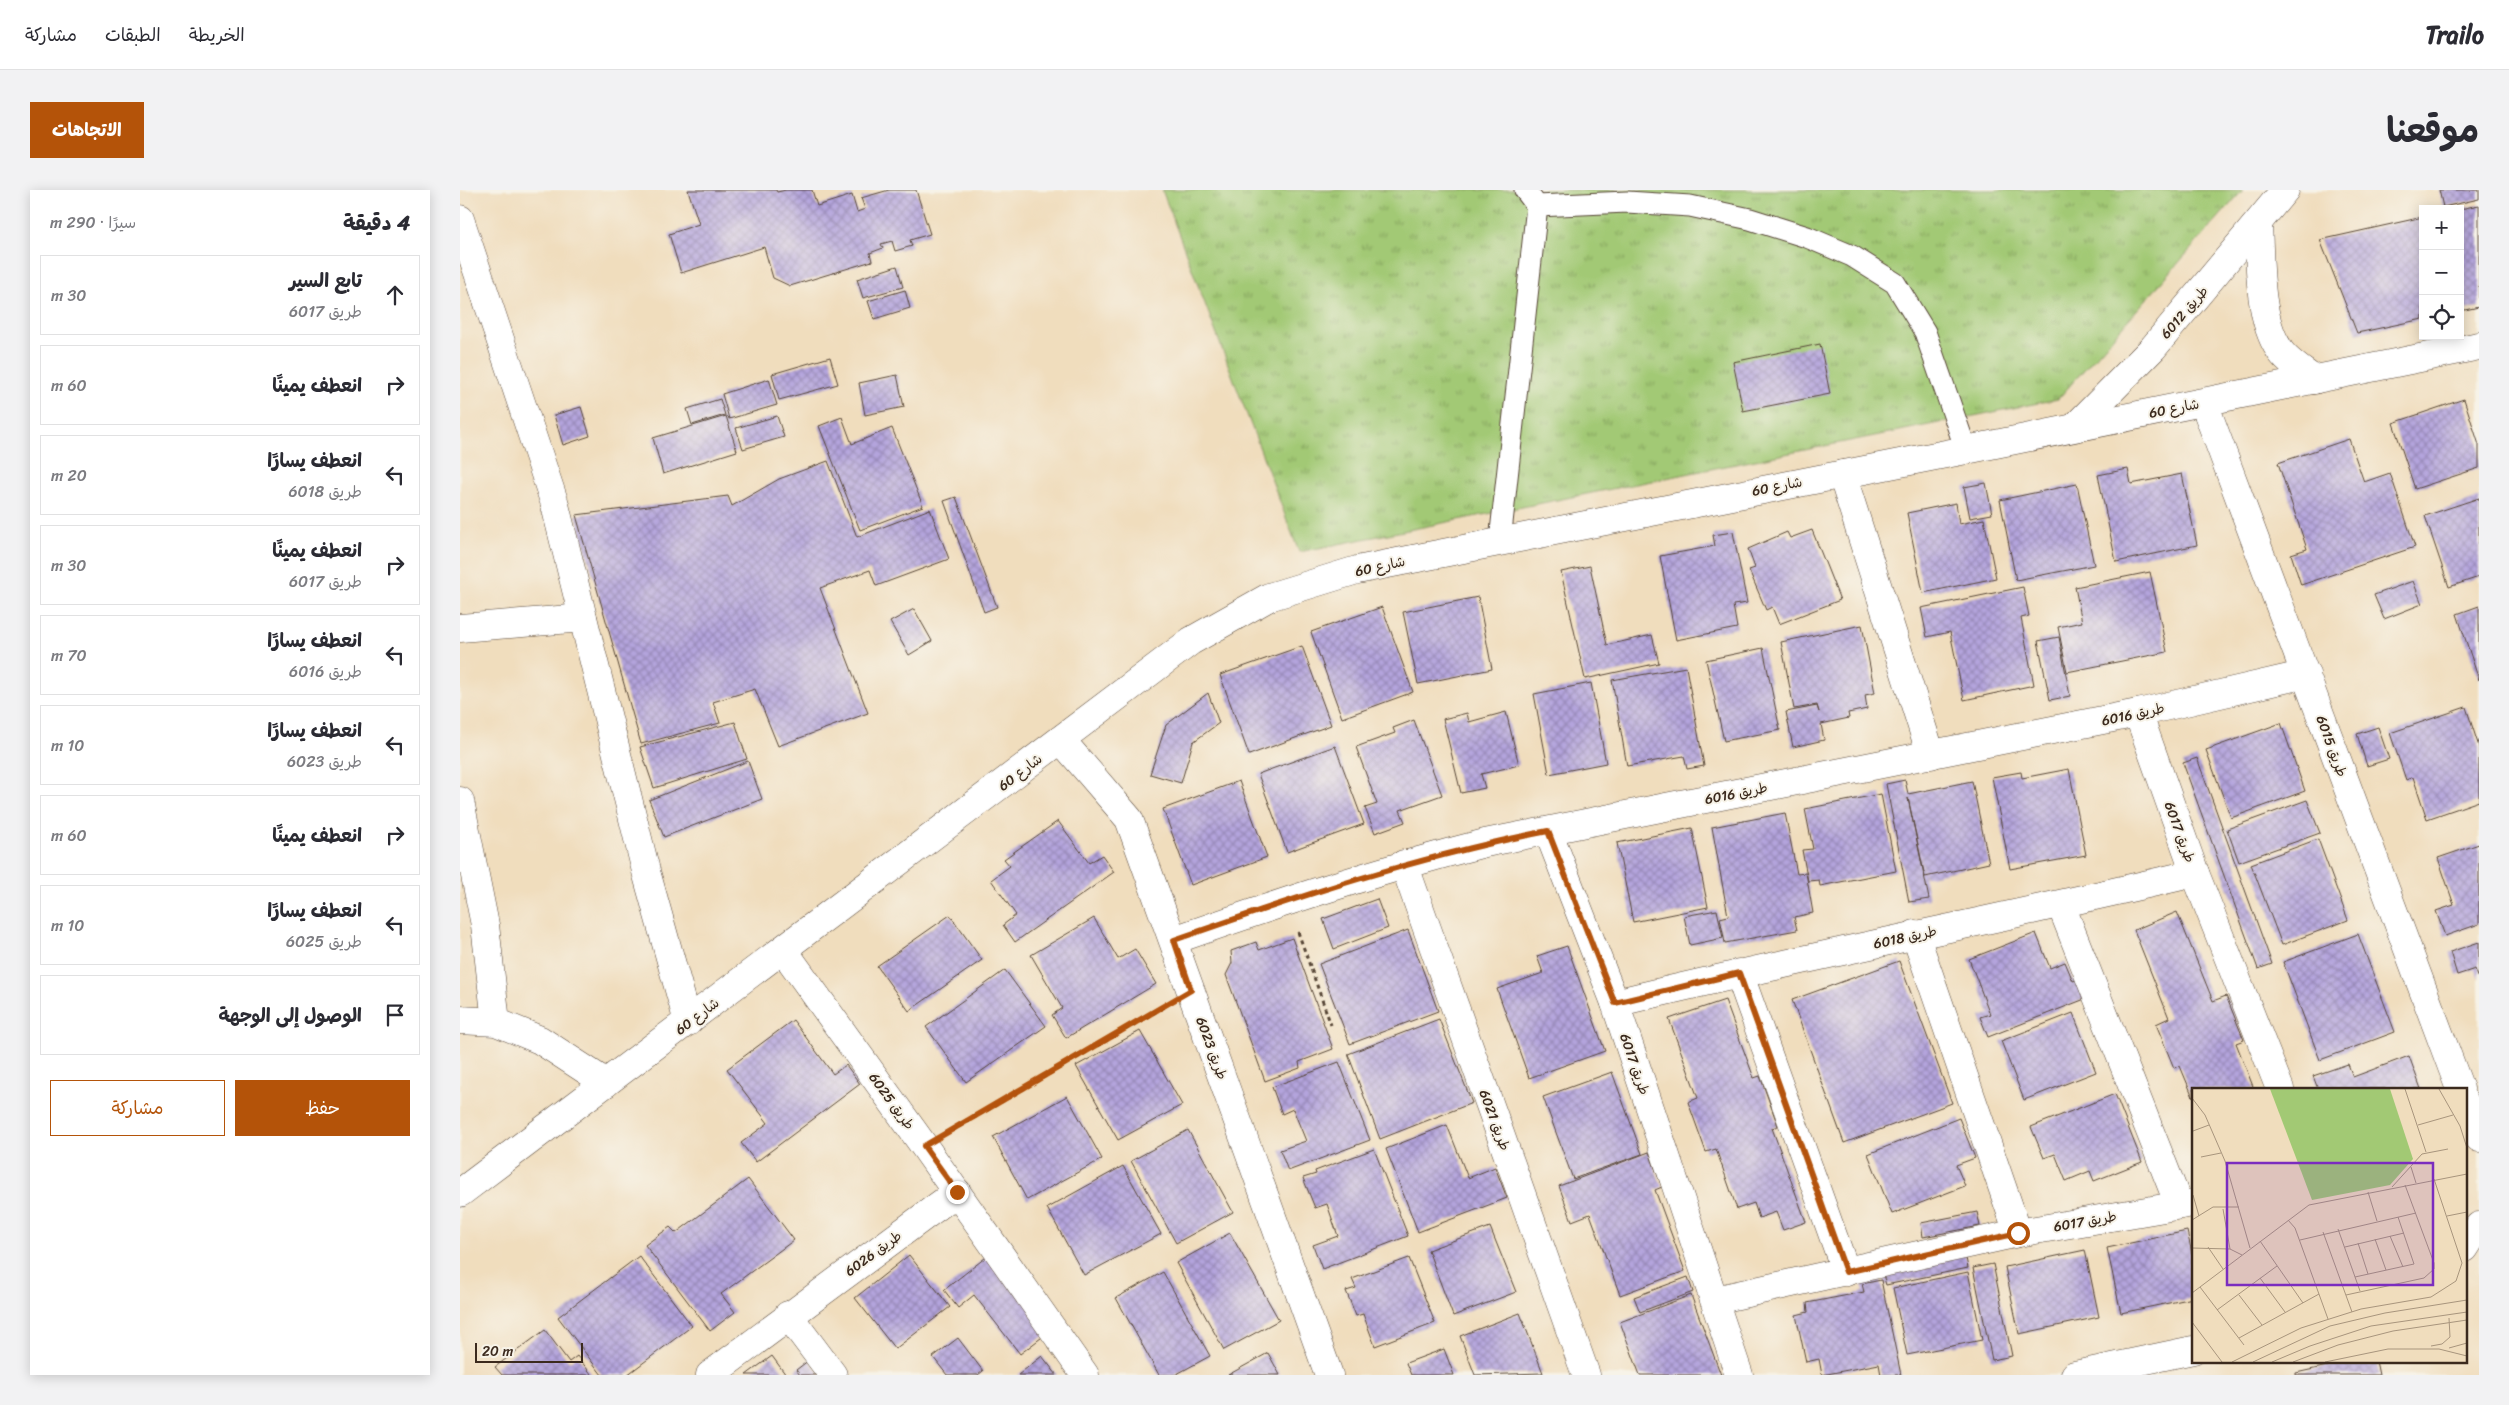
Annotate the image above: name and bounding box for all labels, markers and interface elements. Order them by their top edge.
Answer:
text: Trailo [2426,14,2484,56]
text: مشاركة [25,19,77,51]
text: الطبقات [105,19,161,51]
text: الخريطة [189,19,245,51]
text: موقعنا [2386,99,2479,161]
button: الاتجاهات [30,102,144,158]
text: 4 دقيقة [343,204,410,242]
map controls [2419,205,2464,340]
button: + [2419,205,2464,250]
text: سيرًا · 290 m [50,208,136,237]
button: − [2419,250,2464,295]
text: تابع السير [289,264,362,297]
street label: طريق 6012 [2154,280,2215,345]
text: 30 m [51,281,86,310]
icon: ahead [381,281,409,309]
button: locate [2419,295,2464,340]
text: طريق 6017 [289,297,362,326]
text: انعطف يمينًا [272,369,362,402]
text: 60 m [51,371,87,400]
icon: right [381,371,409,399]
street label: شارع 60 [2147,391,2201,426]
text: انعطف يسارًا [267,444,362,477]
text: 20 m [51,461,87,490]
icon: left [381,461,409,489]
street label: شارع 60 [1750,469,1804,504]
text: طريق 6018 [289,477,362,506]
text: انعطف يمينًا [272,534,362,567]
street label: شارع 60 [1353,549,1408,584]
text: 30 m [51,551,86,580]
icon: right [381,551,409,579]
text: طريق 6017 [289,567,362,596]
text: انعطف يسارًا [267,624,362,657]
text: 70 m [51,641,87,670]
icon: left [381,641,409,669]
text: طريق 6016 [289,657,362,686]
street label: طريق 6016 [2099,696,2167,733]
street label: طريق 6015 [2309,712,2354,781]
text: انعطف يسارًا [267,714,362,747]
text: 10 m [51,731,84,760]
icon: left [381,731,409,759]
text: طريق 6023 [287,747,362,776]
street label: شارع 60 [993,747,1048,798]
street label: طريق 6016 [1702,775,1770,812]
street label: طريق 6017 [2157,798,2202,866]
text: انعطف يمينًا [272,819,362,852]
text: 60 m [51,821,87,850]
icon: right [381,821,409,849]
text: انعطف يسارًا [267,894,362,927]
text: 10 m [51,911,84,940]
icon: left [381,911,409,939]
street label: طريق 6018 [1871,919,1939,956]
text: طريق 6025 [286,927,362,956]
street label: شارع 60 [670,991,725,1042]
text: الوصول إلى الوجهة [219,999,362,1032]
icon: arrive [381,1001,409,1029]
street label: طريق 6023 [1189,1013,1234,1083]
street label: طريق 6017 [1612,1030,1657,1098]
street label: طريق 6025 [862,1067,921,1136]
button: مشاركة [50,1080,225,1136]
button: حفظ [235,1080,410,1136]
street label: طريق 6021 [1472,1086,1517,1154]
inset map [2192,1088,2466,1362]
route end [946,1181,969,1204]
street label: طريق 6017 [2051,1204,2119,1239]
route start [2007,1222,2030,1245]
street label: طريق 6026 [839,1224,907,1283]
text: 20 m [482,1339,513,1364]
scale bar [475,1340,582,1363]

